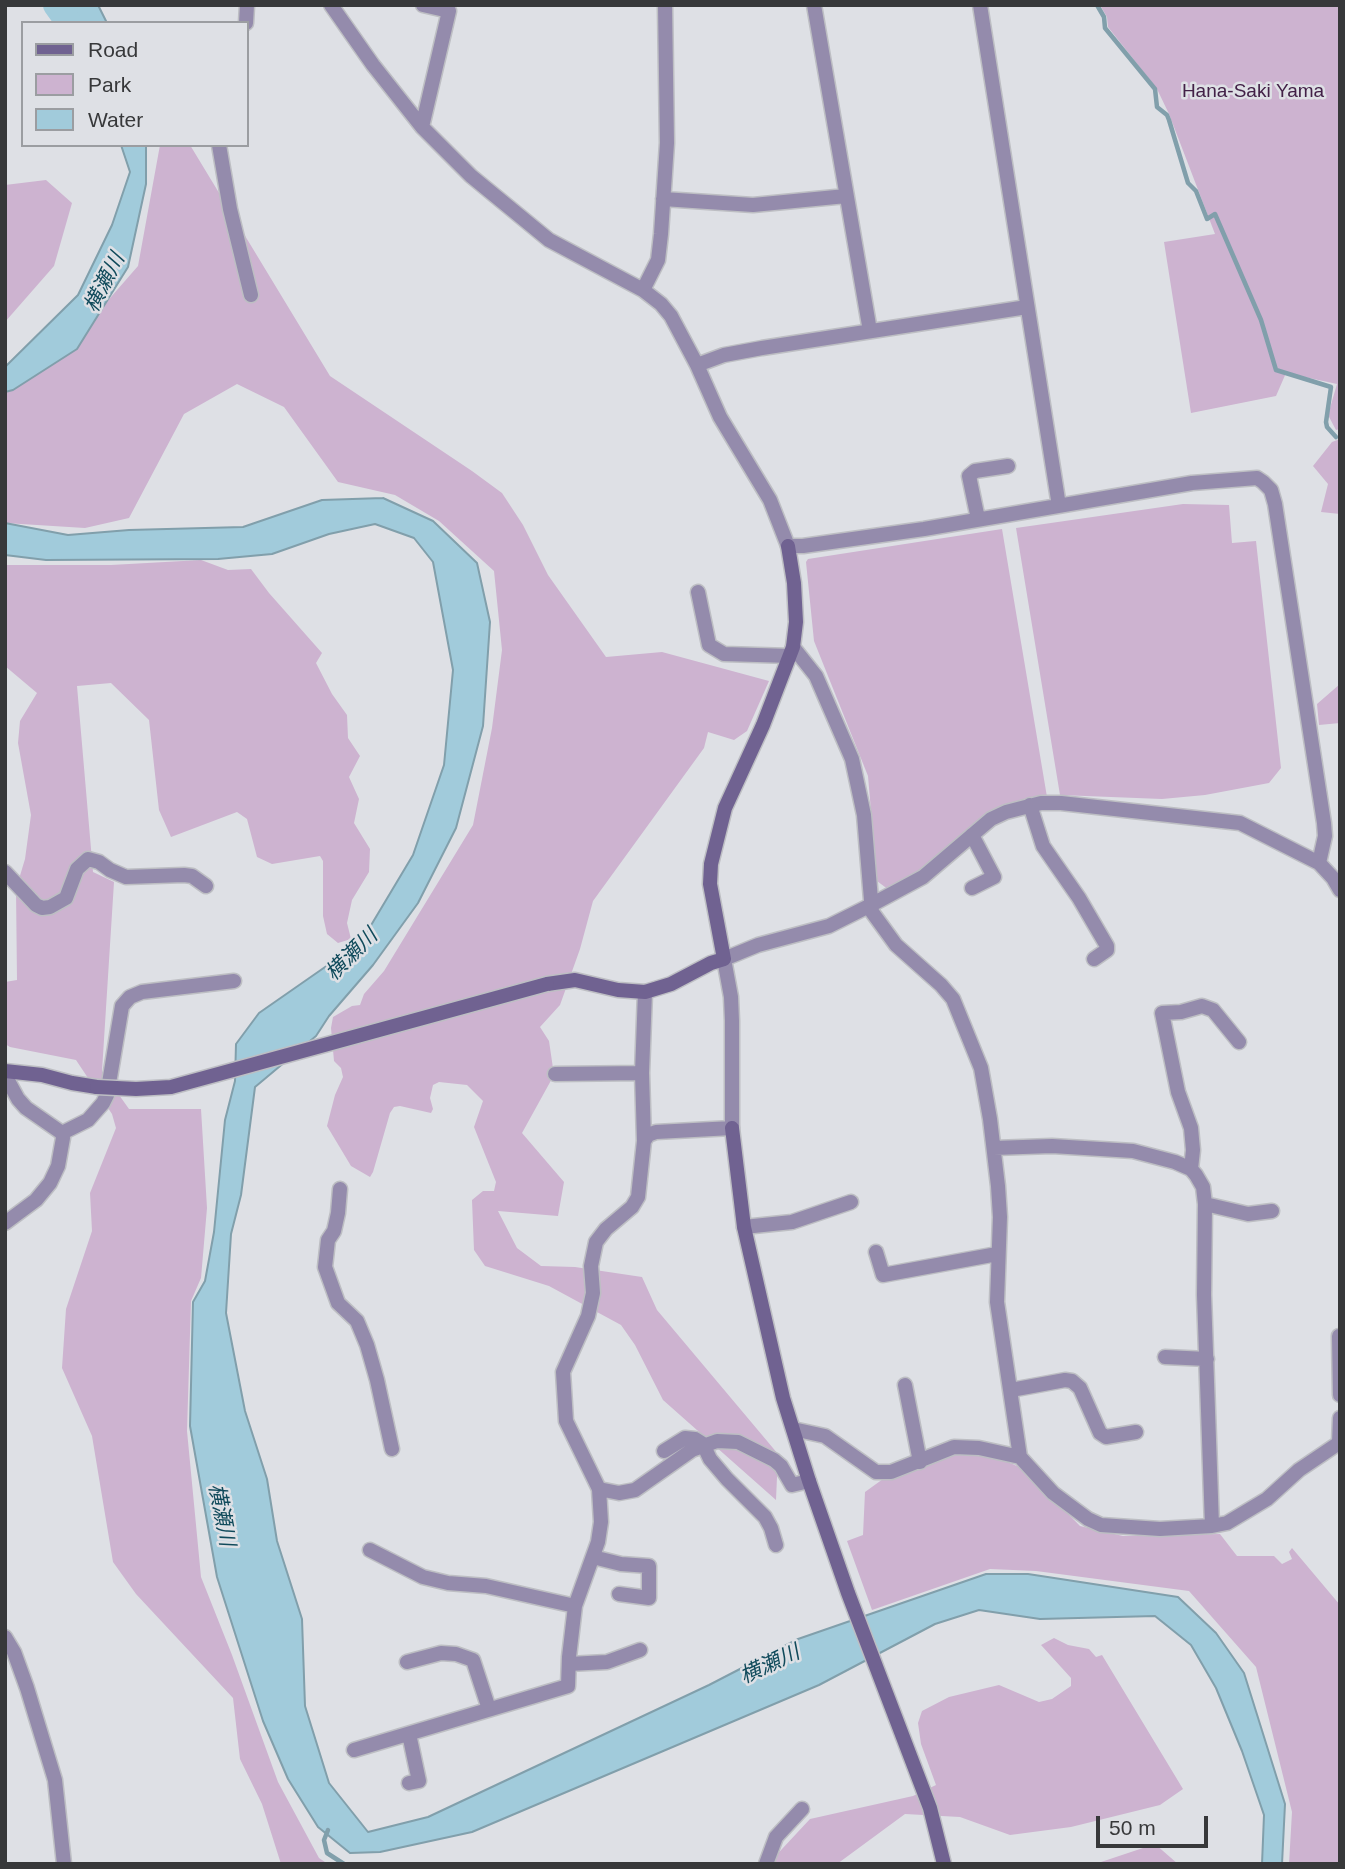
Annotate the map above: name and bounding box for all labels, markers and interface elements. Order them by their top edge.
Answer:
legend [21,21,248,147]
text: Road [88,38,138,61]
text: Park [88,73,131,96]
park label: Hana-Saki Yama [1182,81,1324,103]
text: Water [88,108,143,131]
water label: 横瀬川 [79,249,131,317]
water label: 横瀬川 [321,924,383,986]
water label: 横瀬川 [203,1482,239,1548]
water label: 横瀬川 [736,1640,804,1690]
scale bar [1100,1802,1212,1846]
text: 50 m [1109,1816,1156,1839]

